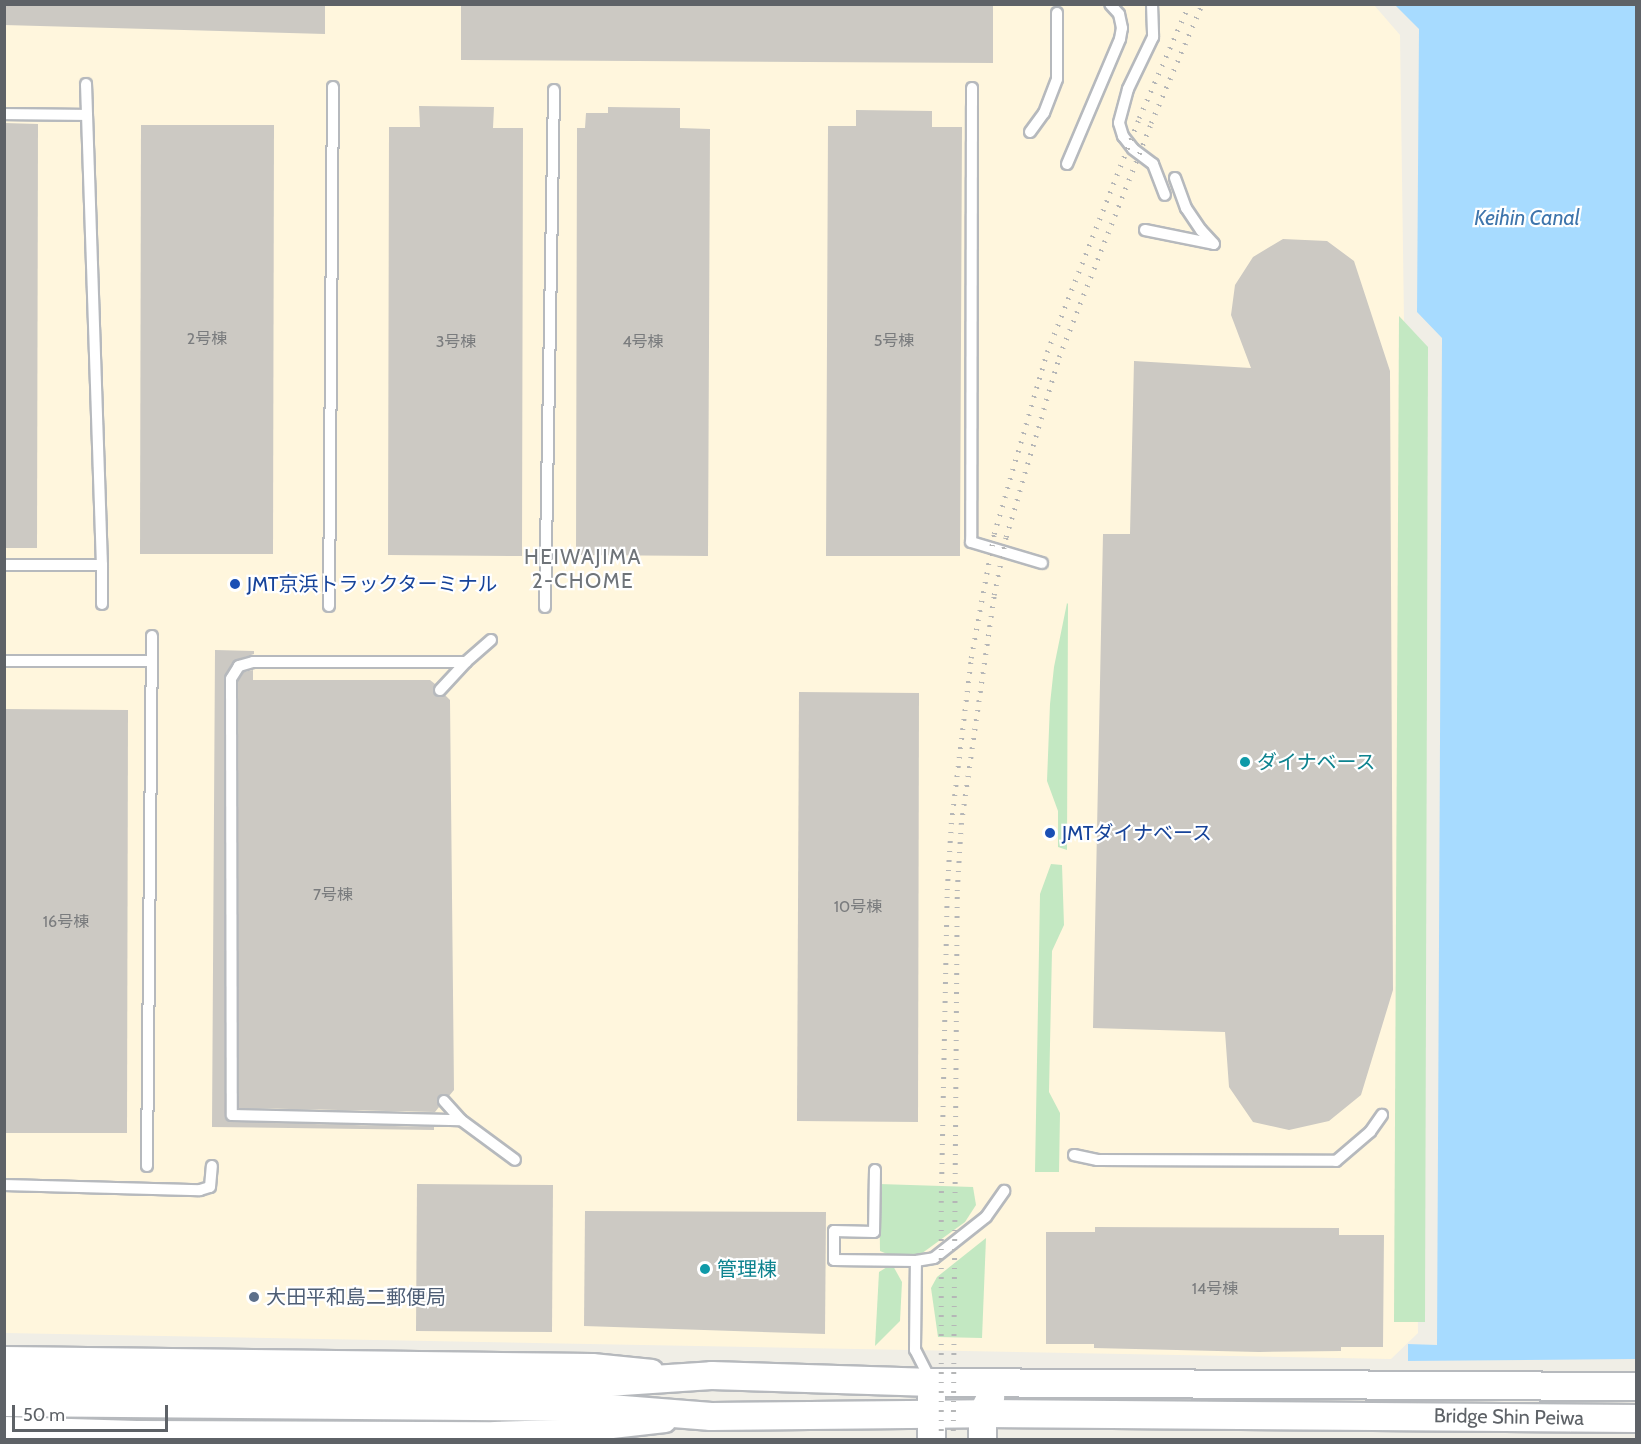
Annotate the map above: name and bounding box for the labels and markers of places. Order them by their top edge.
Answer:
place label: JMT京浜トラックターミナル [247,572,498,596]
marker: JMT京浜トラックターミナル [228,577,242,591]
place label: ダイナベース [1257,750,1377,774]
marker: ダイナベース [1238,755,1252,769]
place label: JMTダイナベース [1062,821,1213,845]
marker: JMTダイナベース [1043,826,1057,840]
place label: 管理棟 [717,1257,777,1281]
marker: 管理棟 [698,1262,712,1276]
place label: 大田平和島二郵便局 [266,1285,446,1309]
marker: 大田平和島二郵便局 [247,1290,261,1304]

